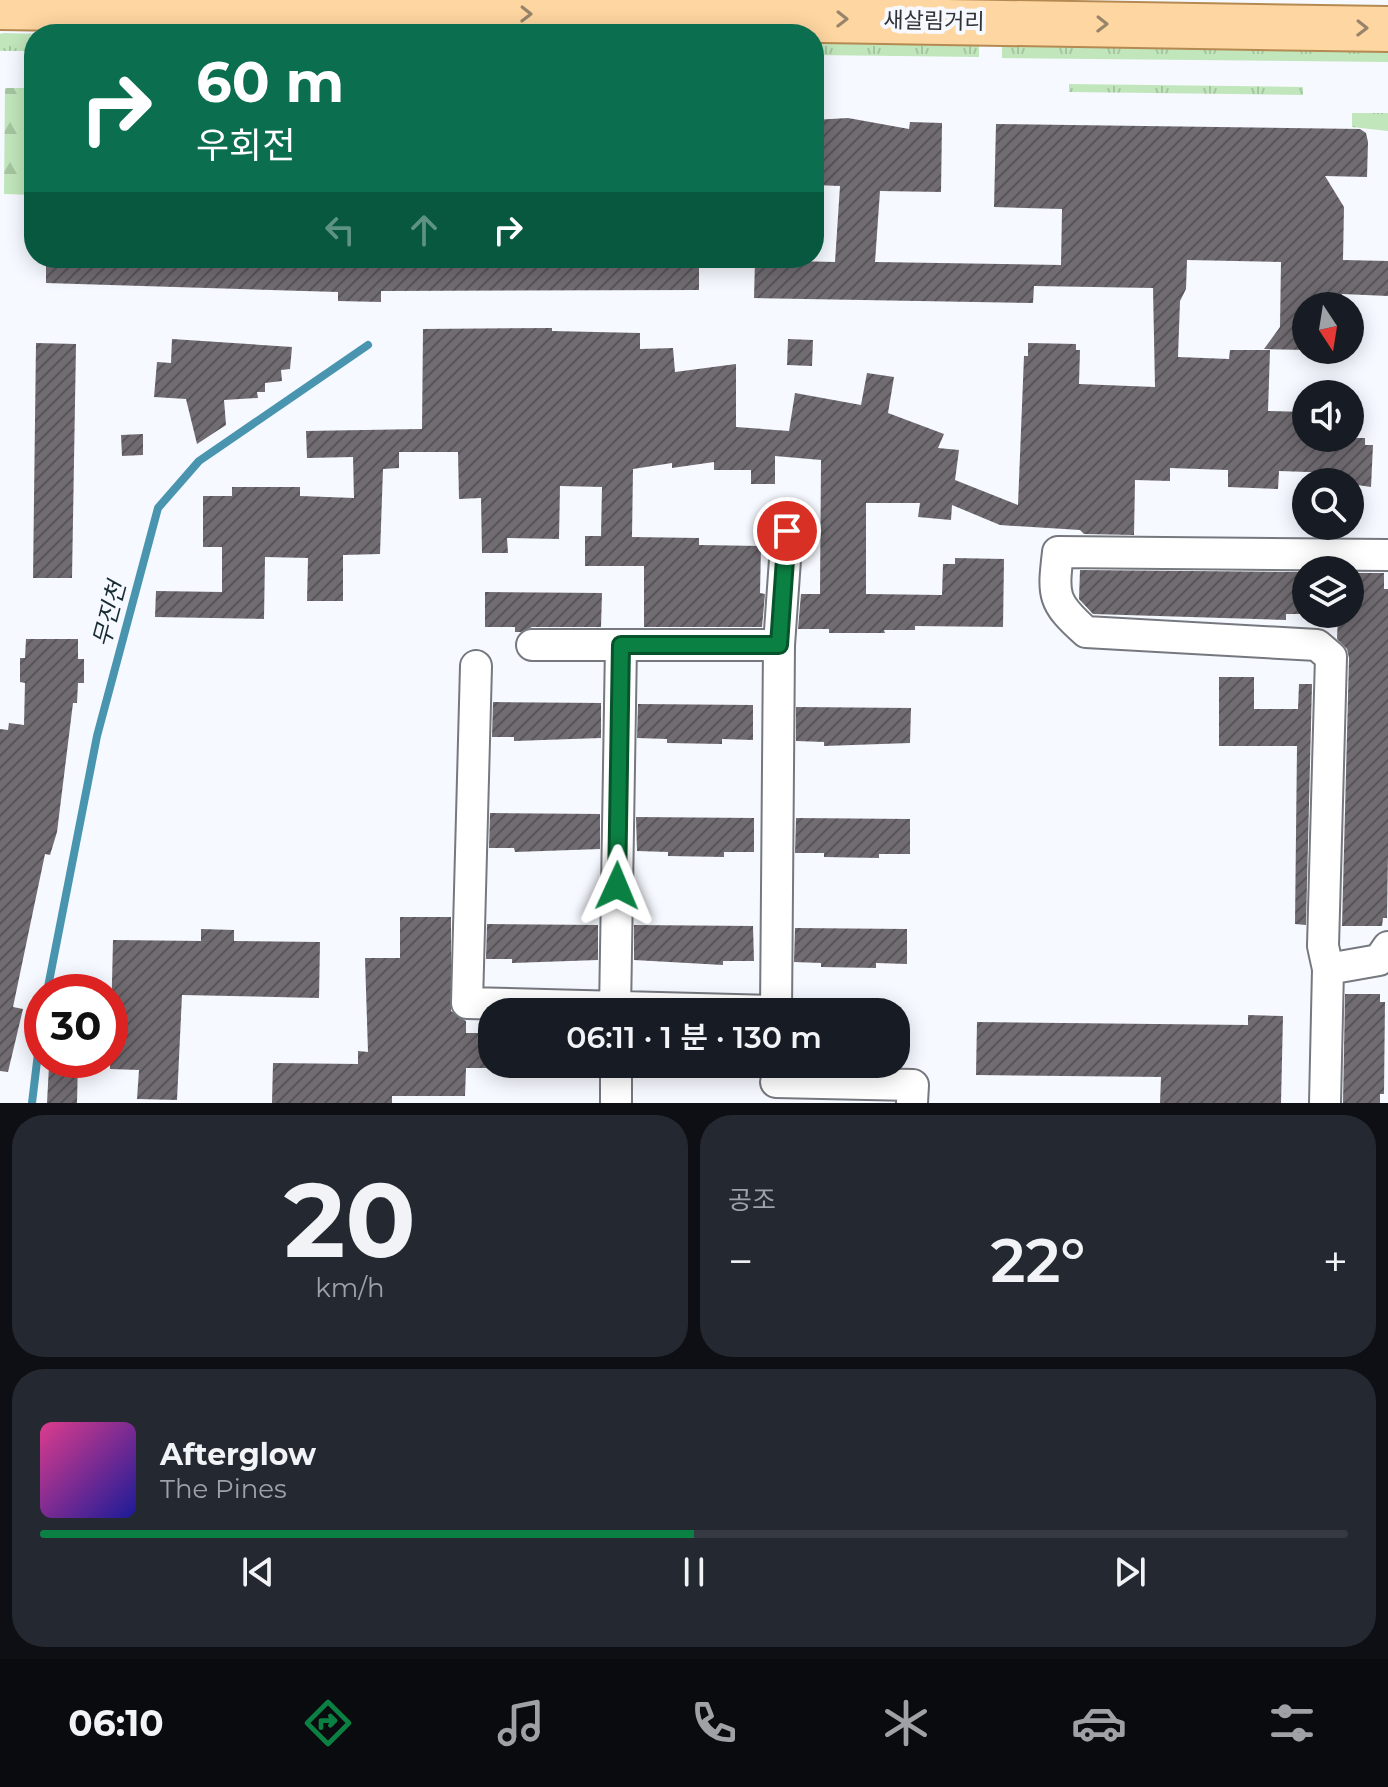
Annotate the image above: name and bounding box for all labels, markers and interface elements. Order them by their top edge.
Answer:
one-way arrow [520,6,533,23]
street label: 새살림거리 [883,7,985,35]
one-way arrow [836,11,849,28]
one-way arrow [1096,15,1109,33]
one-way arrow [1356,19,1369,37]
text: 60 m [196,48,344,116]
icon: right [64,56,168,160]
text: 우회전 [196,123,295,167]
icon: left [318,208,362,252]
icon: ahead [402,208,446,252]
icon: right [486,208,530,252]
north arrow [1292,292,1364,364]
map controls [1292,292,1364,628]
button: sound [1292,380,1364,452]
button: search [1292,468,1364,540]
pin [753,497,821,565]
icon: arrive [765,509,809,553]
button: layers [1292,556,1364,628]
water label: 무진천 [86,575,132,650]
position arrow [575,844,659,928]
speed limit sign: 30 [24,974,128,1078]
text: 06:11 · 1 분 · 130 m [566,1019,822,1056]
text: 20 [284,1156,416,1283]
text: 공조 [728,1184,776,1216]
text: 22° [991,1224,1085,1297]
text: − [728,1234,753,1288]
text: + [1323,1234,1348,1288]
text: km/h [315,1272,385,1304]
text: Afterglow [160,1436,316,1473]
text: The Pines [160,1473,287,1505]
icon: previous [236,1550,280,1594]
icon: pause [672,1550,716,1594]
icon: next [1108,1550,1152,1594]
icon: directions [300,1695,356,1751]
icon: music [493,1695,549,1751]
icon: phone [686,1695,742,1751]
icon: climate [878,1695,934,1751]
icon: car [1071,1695,1127,1751]
icon: filters [1264,1695,1320,1751]
text: 06:10 [68,1701,164,1745]

